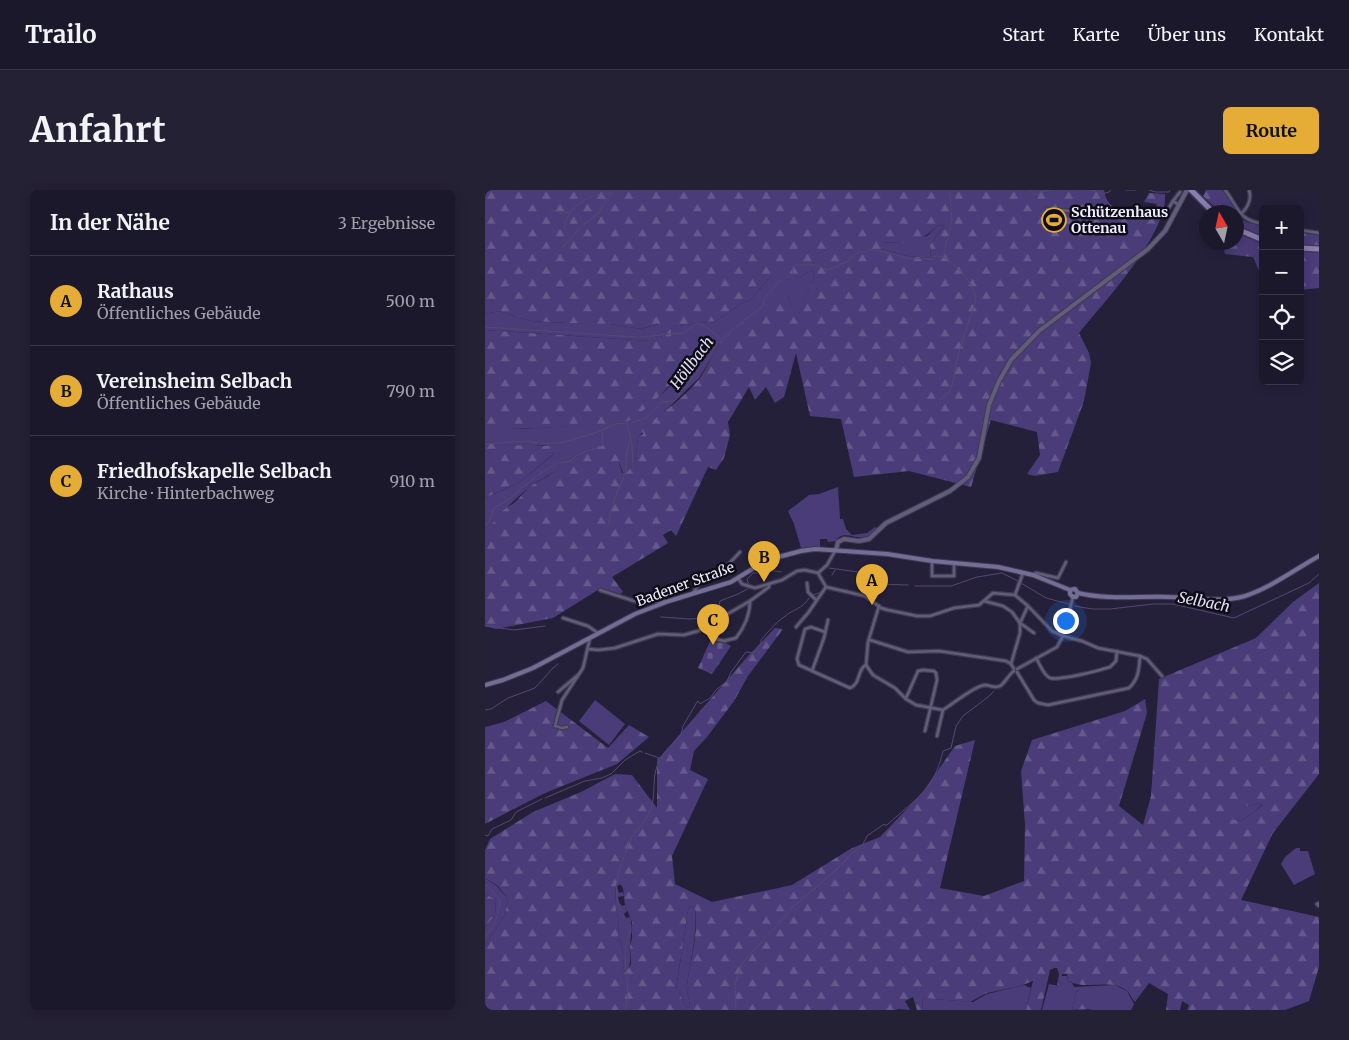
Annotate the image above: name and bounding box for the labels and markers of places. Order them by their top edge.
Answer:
place label: Schützenhaus Ottenau [1071,203,1168,237]
sports icon: Schützenhaus Ottenau [1041,207,1067,233]
pin: B [748,541,780,582]
pin: A [856,564,888,605]
pin: C [697,604,729,645]

